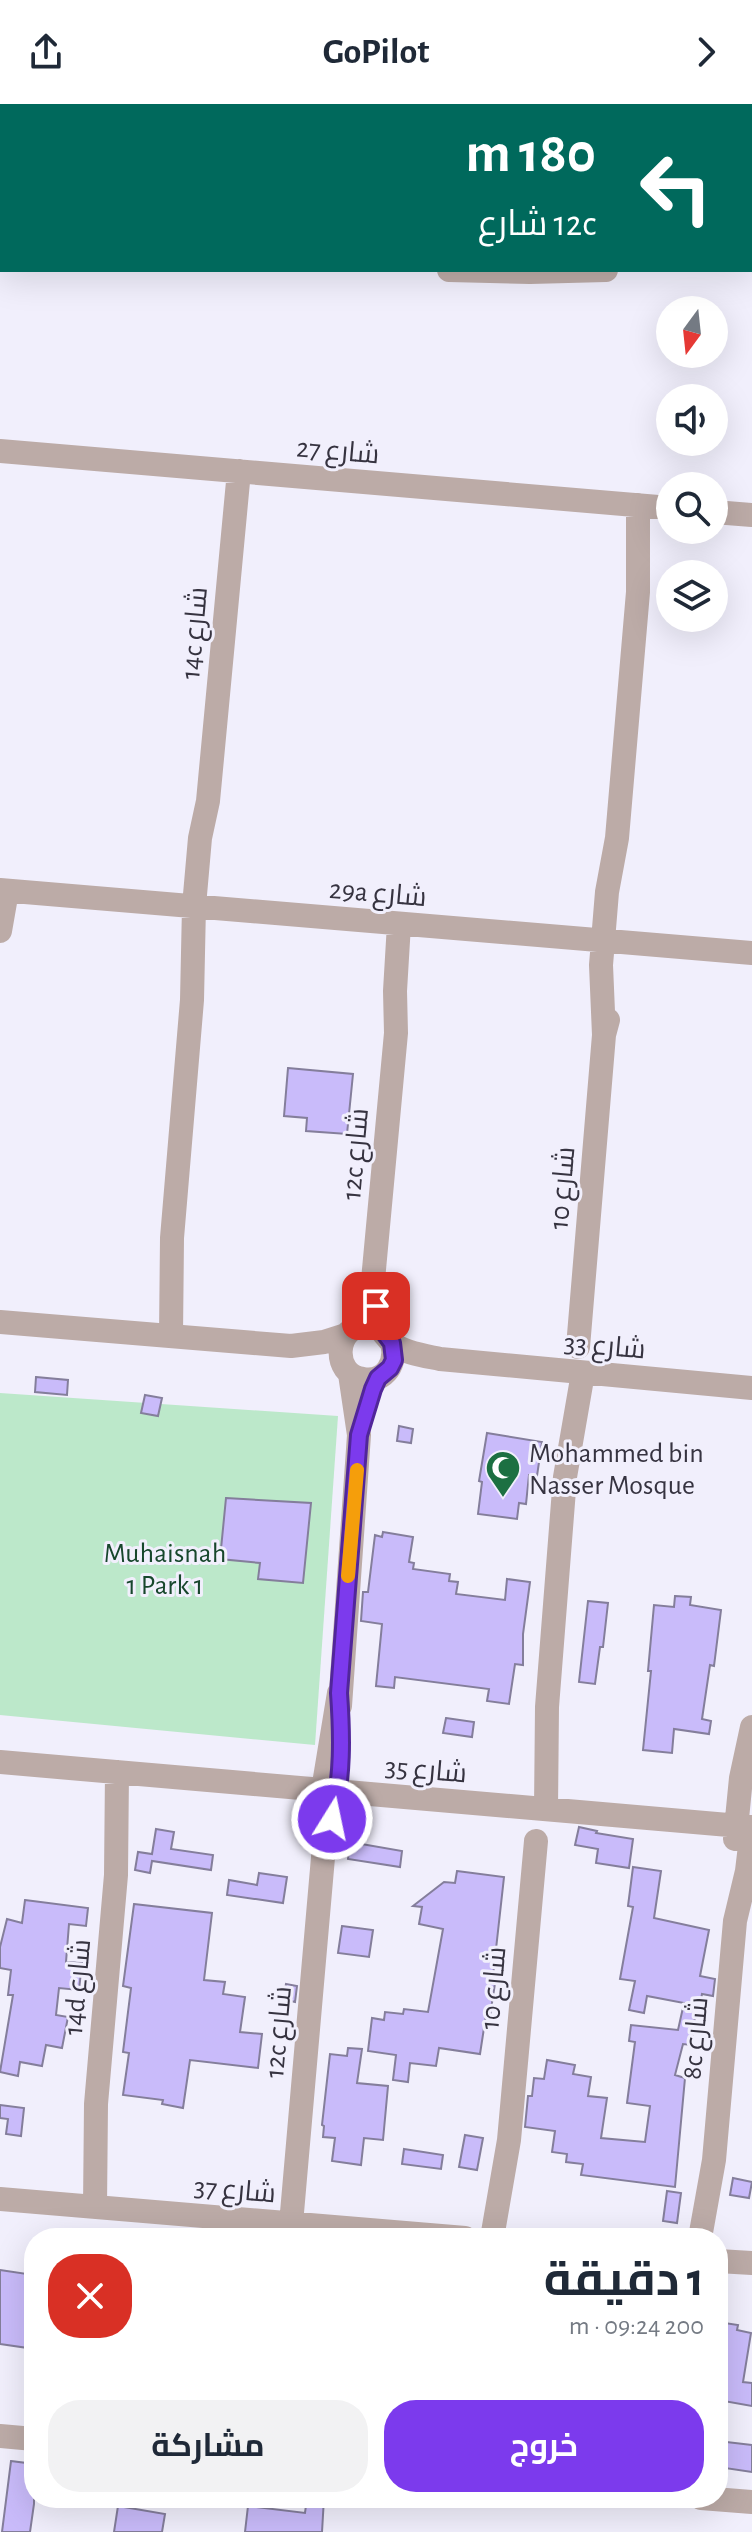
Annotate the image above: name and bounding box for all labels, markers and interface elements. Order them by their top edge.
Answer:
icon: share [24,30,68,74]
icon: forward [684,30,728,74]
text: GoPilot [323,34,429,70]
text: 180 m [465,126,596,182]
icon: left [624,136,728,240]
text: 12c شارع [478,206,596,242]
north arrow [656,296,728,368]
map controls [656,296,728,632]
button: sound [656,384,728,456]
street label: شارع 27 [295,433,381,473]
button: search [656,472,728,544]
button: layers [656,560,728,632]
street label: 14c شارع [176,586,216,681]
street label: 29a شارع [328,875,428,915]
street label: 12c شارع [337,1107,377,1201]
street label: شارع 10 [544,1145,584,1231]
pin [342,1272,410,1340]
icon: arrive [354,1284,398,1328]
street label: شارع 33 [563,1328,647,1367]
place label: Mohammed bin Nasser Mosque [529,1440,704,1500]
mosque icon: Mohammed bin Nasser Mosque [484,1449,522,1499]
park label: Muhaisnah 1 Park 1 [104,1540,226,1600]
street label: شارع 35 [383,1752,468,1792]
position arrow [290,1777,374,1861]
street label: 14d شارع [59,1938,99,2037]
street label: شارع 10 [475,1945,515,2031]
street label: 12c شارع [260,1985,300,2079]
street label: 8c شارع [677,1996,717,2081]
street label: شارع 37 [192,2172,277,2212]
button: close [48,2254,132,2338]
text: 1 دقيقة [544,2257,704,2305]
text: 200 m · 09:24 [569,2313,704,2339]
button: مشاركة [48,2400,368,2492]
button: خروج [384,2400,704,2492]

